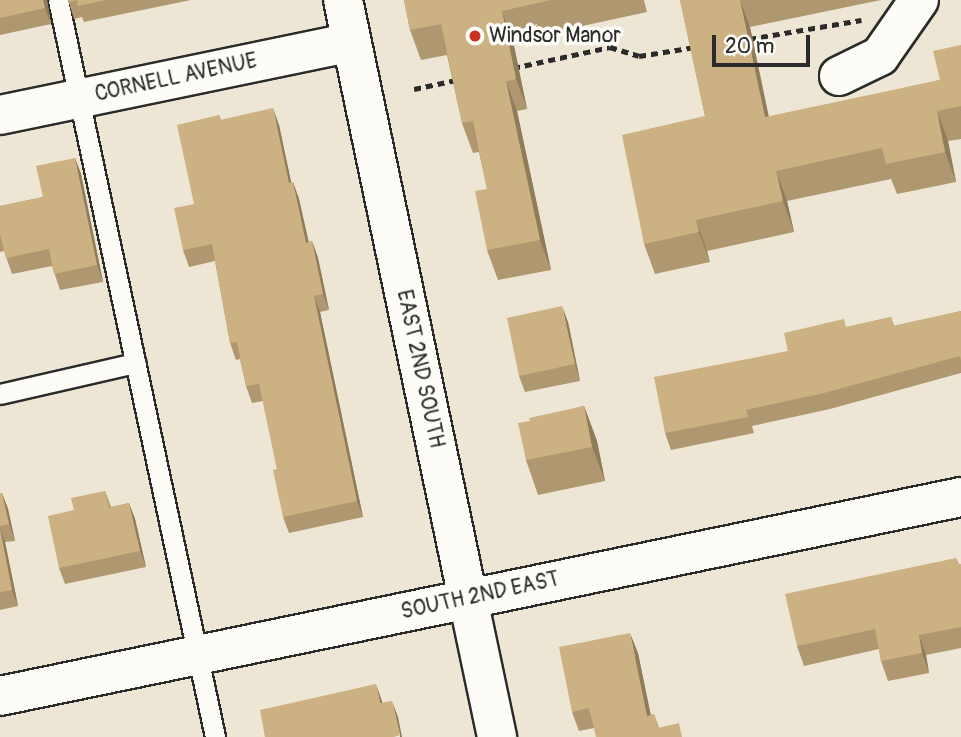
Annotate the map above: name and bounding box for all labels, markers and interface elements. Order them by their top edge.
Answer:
scale bar [716,21,814,65]
place label: Windsor Manor [489,23,621,49]
marker: Windsor Manor [467,28,483,44]
text: 20 m [725,33,774,60]
street label: CORNELL AVENUE [93,49,259,107]
street label: EAST 2ND SOUTH [391,288,449,450]
street label: SOUTH 2ND EAST [399,567,561,625]

